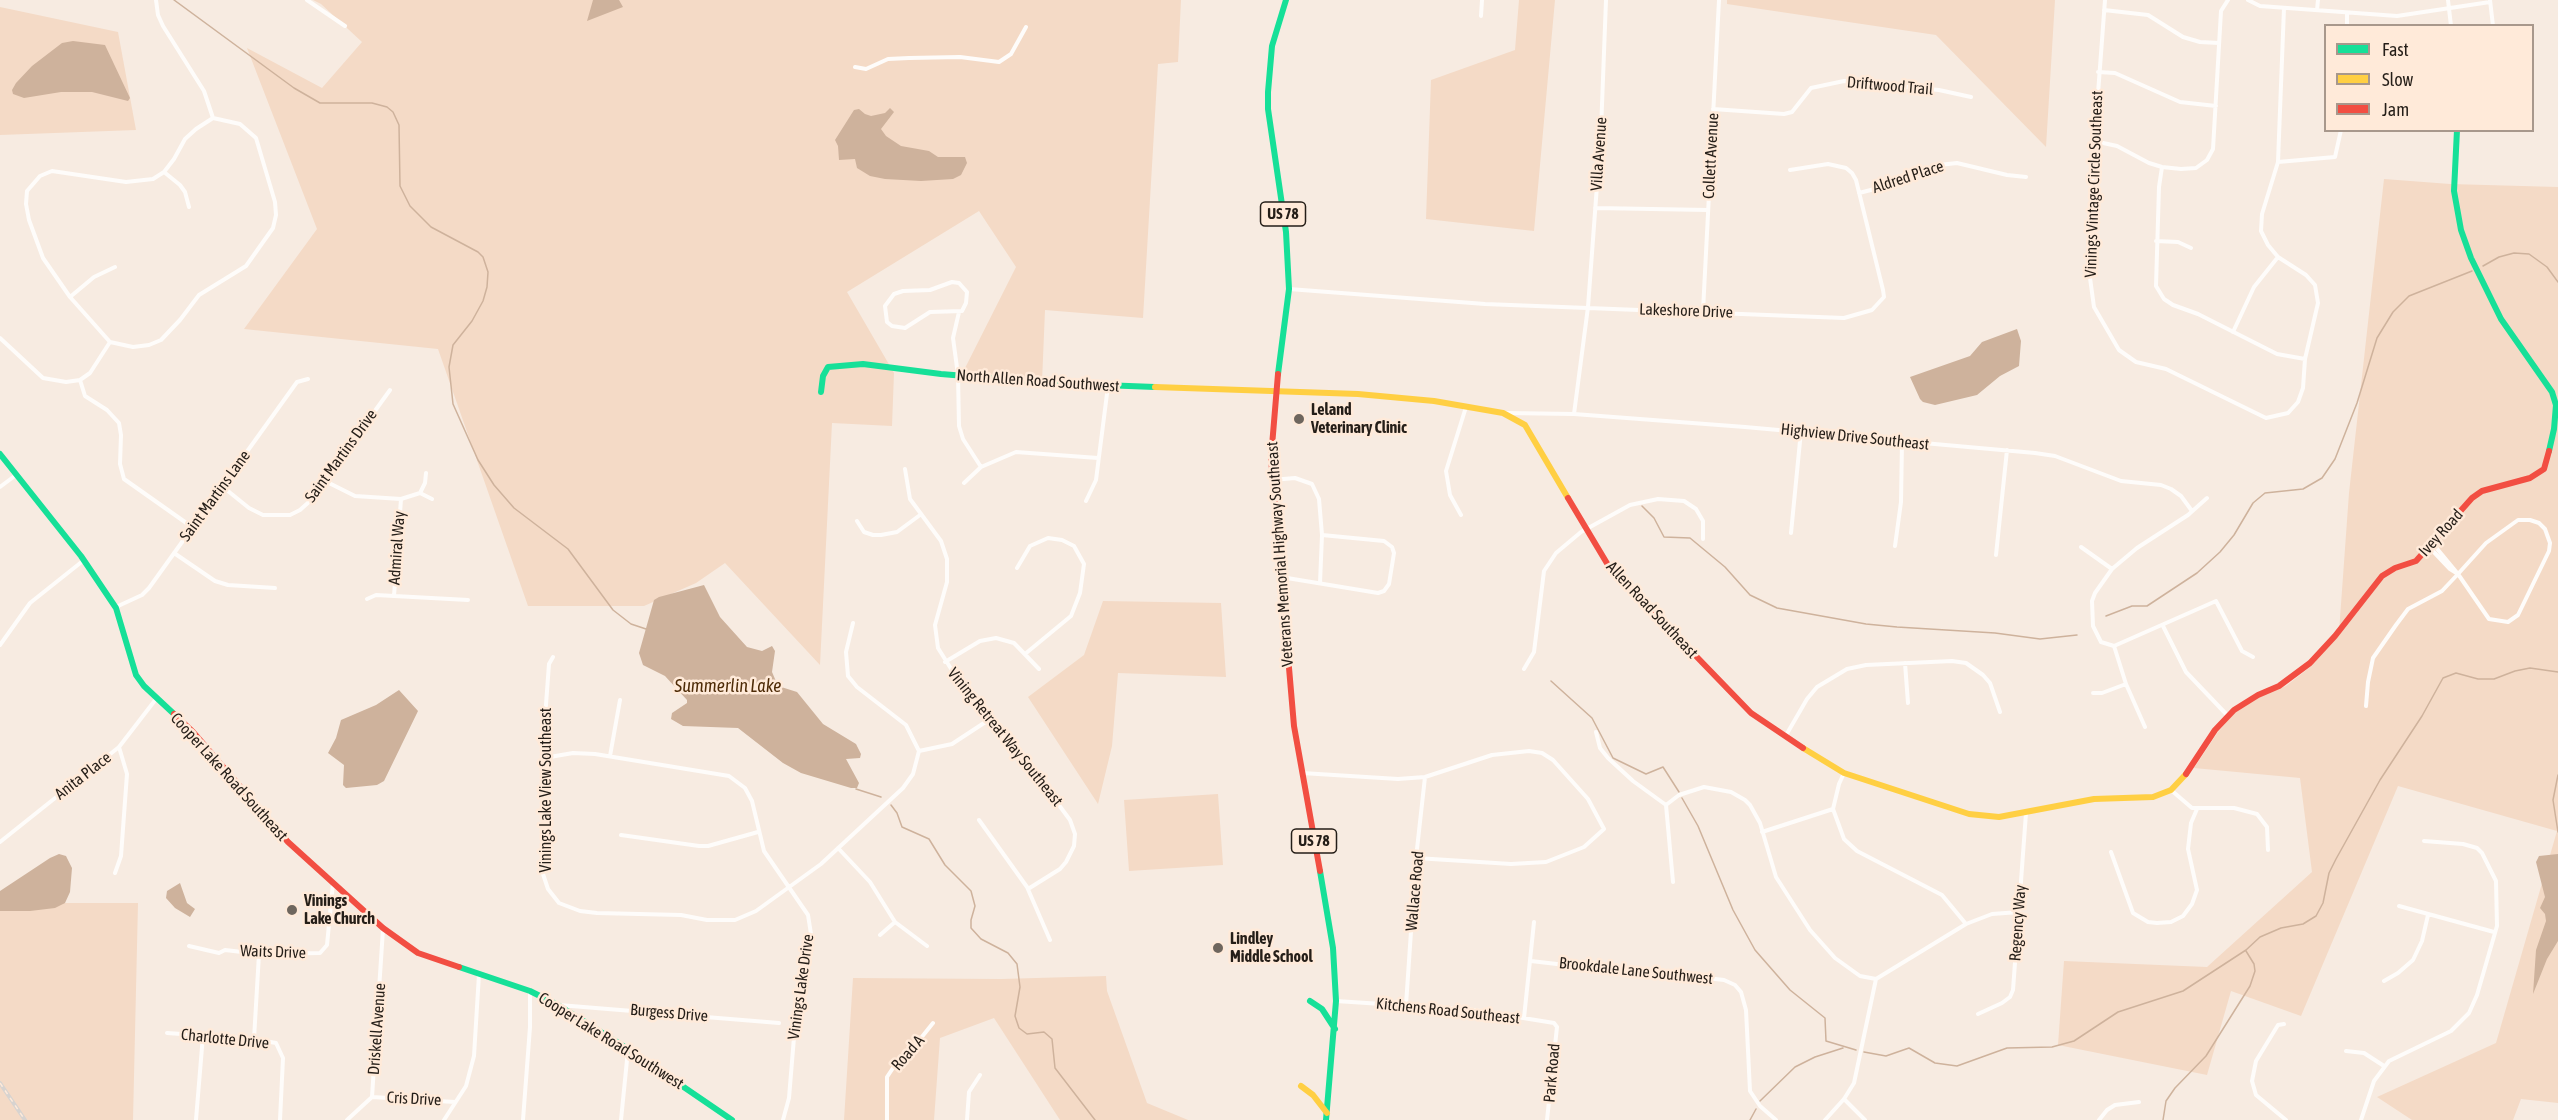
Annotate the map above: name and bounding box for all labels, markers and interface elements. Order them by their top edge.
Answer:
legend [2324,24,2534,132]
text: Fast [2382,39,2409,60]
text: Slow [2382,69,2413,90]
street label: Driftwood Trail [1846,73,1934,99]
street label: Vinings Vintage Circle Southeast [2081,90,2107,278]
text: Jam [2382,99,2409,120]
street label: Collett Avenue [1699,113,1723,199]
street label: Villa Avenue [1587,116,1611,192]
street label: Aldred Place [1870,156,1946,198]
road number: US 78 [1260,202,1306,226]
street label: Lakeshore Drive [1639,300,1733,322]
street label: North Allen Road Southwest [956,366,1120,396]
place label: Leland Veterinary Clinic [1311,400,1407,438]
street label: Saint Martins Drive [301,406,381,506]
marker: Leland Veterinary Clinic [1292,412,1306,426]
street label: Highview Drive Southeast [1780,420,1930,454]
street label: Veterans Memorial Highway Southeast [1263,441,1297,667]
street label: Saint Martins Lane [176,447,254,545]
street label: Ivey Road [2415,505,2467,561]
street label: Admiral Way [385,510,409,586]
street label: Allen Road Southeast [1602,558,1702,662]
street label: Vining Retreat Way Southeast [943,664,1067,810]
water label: Summerlin Lake [675,675,781,697]
street label: Vinings Lake View Southeast [536,708,556,872]
street label: Cooper Lake Road Southeast [166,709,292,845]
street label: Anita Place [51,748,115,804]
road number: US 78 [1292,829,1336,853]
street label: Wallace Road [1402,850,1428,932]
street label: Regency Way [2006,884,2030,962]
place label: Vinings Lake Church [304,891,375,929]
marker: Vinings Lake Church [285,903,299,917]
place label: Lindley Middle School [1230,929,1313,967]
street label: Vinings Lake Drive [784,933,818,1041]
street label: Waits Drive [240,941,306,963]
marker: Lindley Middle School [1211,941,1225,955]
street label: Brookdale Lane Southwest [1558,953,1714,989]
street label: Driskell Avenue [364,982,390,1076]
street label: Cooper Lake Road Southwest [535,988,687,1094]
street label: Kitchens Road Southeast [1375,994,1521,1028]
street label: Burgess Drive [629,1000,709,1026]
street label: Charlotte Drive [180,1025,270,1053]
street label: Road A [887,1031,929,1075]
street label: Park Road [1540,1043,1564,1103]
street label: Cris Drive [386,1088,442,1110]

